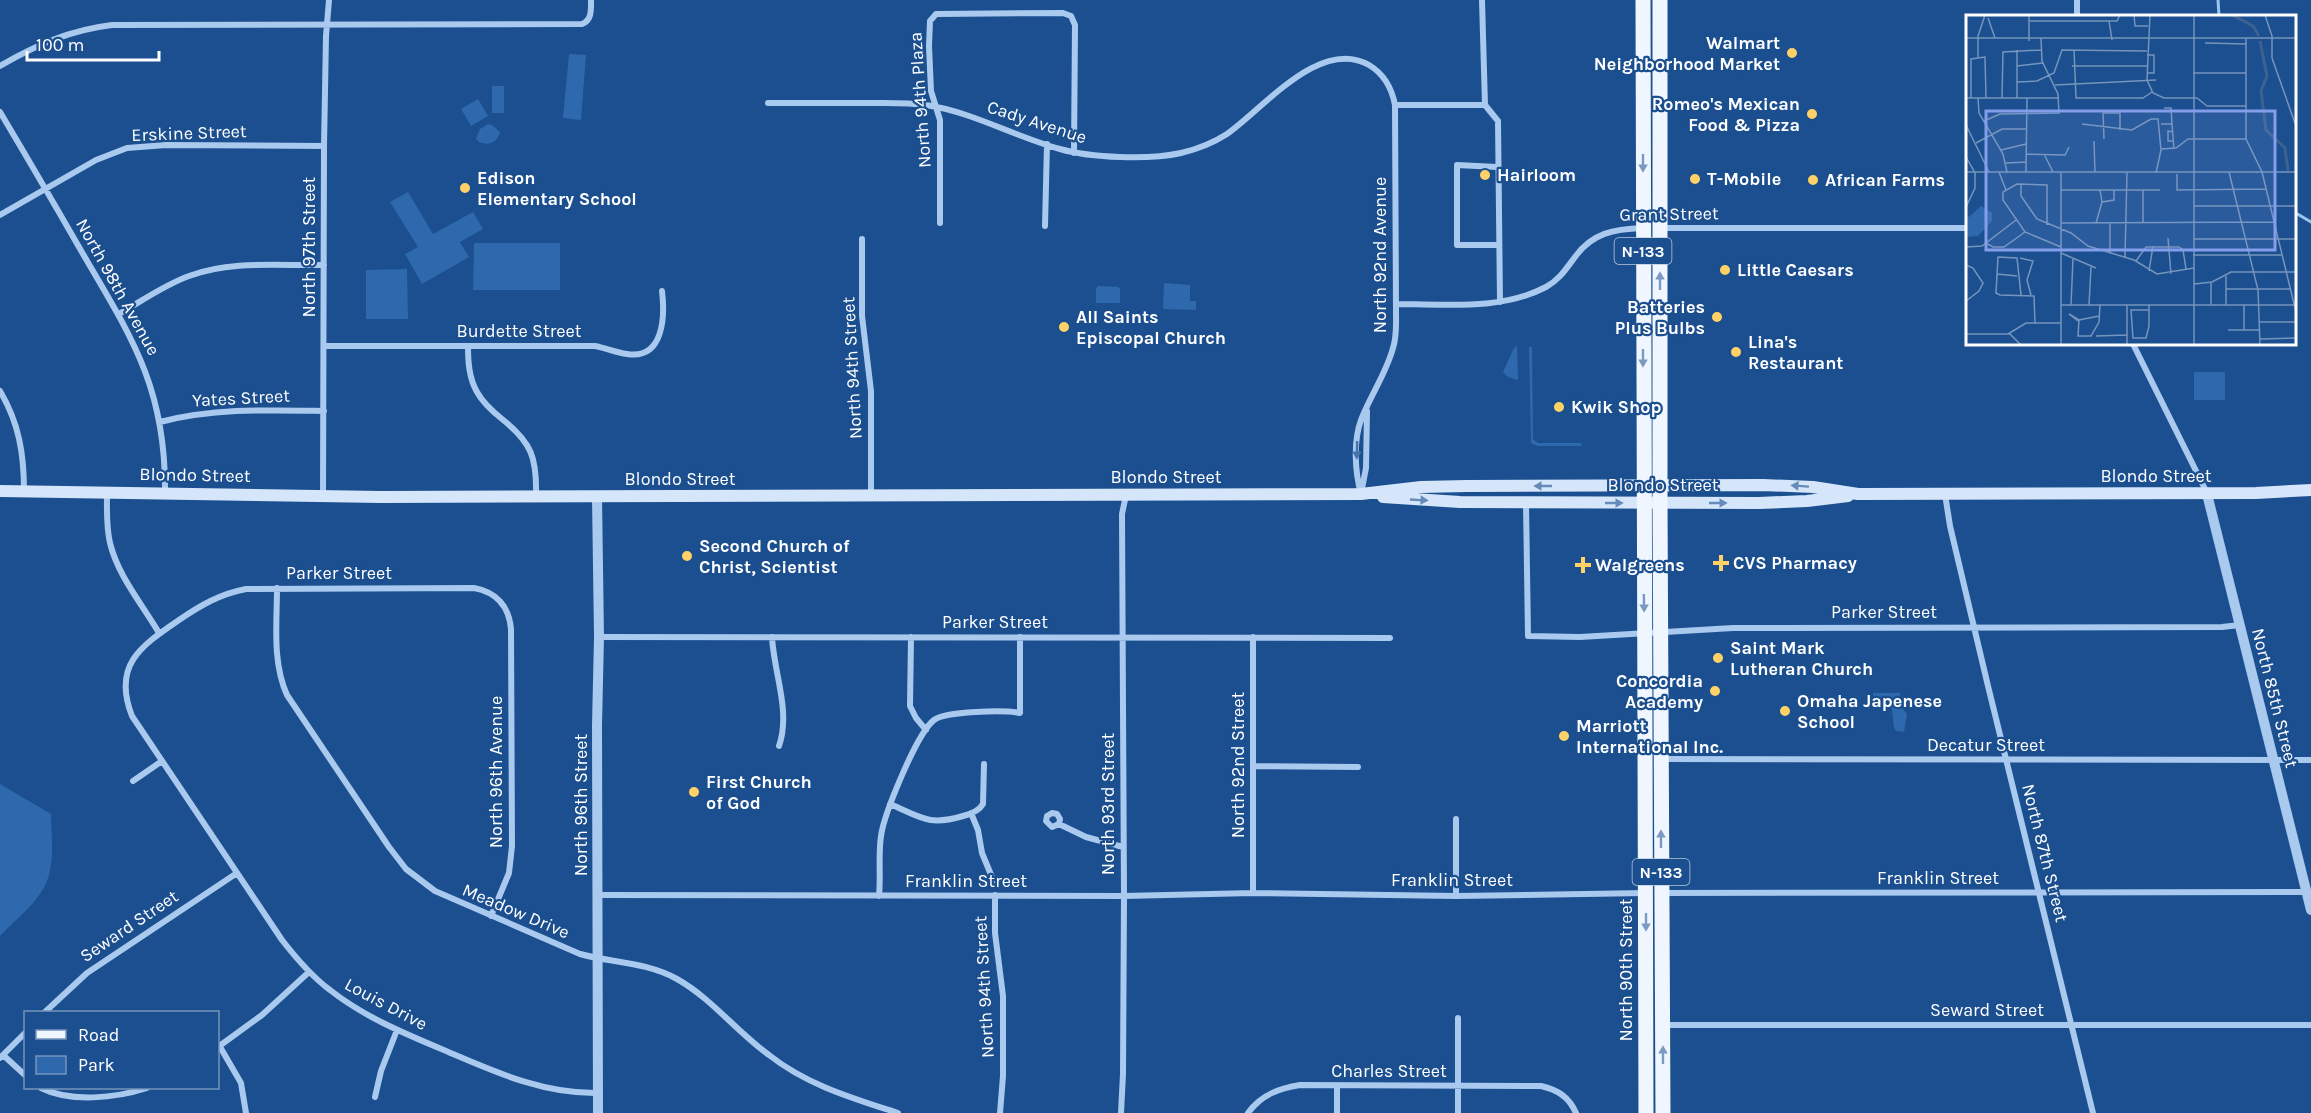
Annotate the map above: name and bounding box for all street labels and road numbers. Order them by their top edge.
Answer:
street label: North 94th Plaza [904,31,936,169]
street label: Cady Avenue [984,96,1090,148]
street label: Erskine Street [131,120,247,146]
street label: North 97th Street [298,176,320,317]
street label: North 92nd Avenue [1369,177,1391,333]
street label: Grant Street [1619,202,1719,226]
street label: North 98th Avenue [71,215,165,359]
road number: N-133 [1614,238,1672,264]
street label: North 94th Street [837,296,867,440]
street label: Burdette Street [457,320,582,342]
street label: Yates Street [192,384,291,412]
street label: Blondo Street [139,463,251,487]
street label: Blondo Street [2100,465,2212,487]
street label: Blondo Street [1110,466,1222,488]
street label: Blondo Street [624,468,736,490]
street label: Blondo Street [1607,474,1719,496]
street label: Parker Street [286,562,392,584]
street label: Parker Street [1831,601,1937,623]
street label: Parker Street [942,611,1048,633]
street label: North 85th Street [2247,626,2303,770]
street label: North 92nd Street [1227,691,1249,838]
street label: North 96th Avenue [485,696,507,848]
street label: North 96th Street [570,733,592,876]
street label: North 93rd Street [1097,733,1119,875]
street label: Decatur Street [1927,734,2045,756]
street label: North 87th Street [2017,782,2073,924]
road number: N-133 [1632,859,1690,885]
street label: Franklin Street [1877,867,1999,889]
street label: Franklin Street [1391,869,1513,891]
street label: Franklin Street [905,870,1027,892]
street label: Meadow Drive [459,879,573,943]
street label: Seward Street [76,885,183,967]
street label: North 90th Street [1615,898,1637,1042]
street label: North 94th Street [969,915,999,1059]
street label: Louis Drive [341,973,431,1035]
street label: Seward Street [1930,999,2044,1021]
street label: Charles Street [1331,1060,1447,1082]

